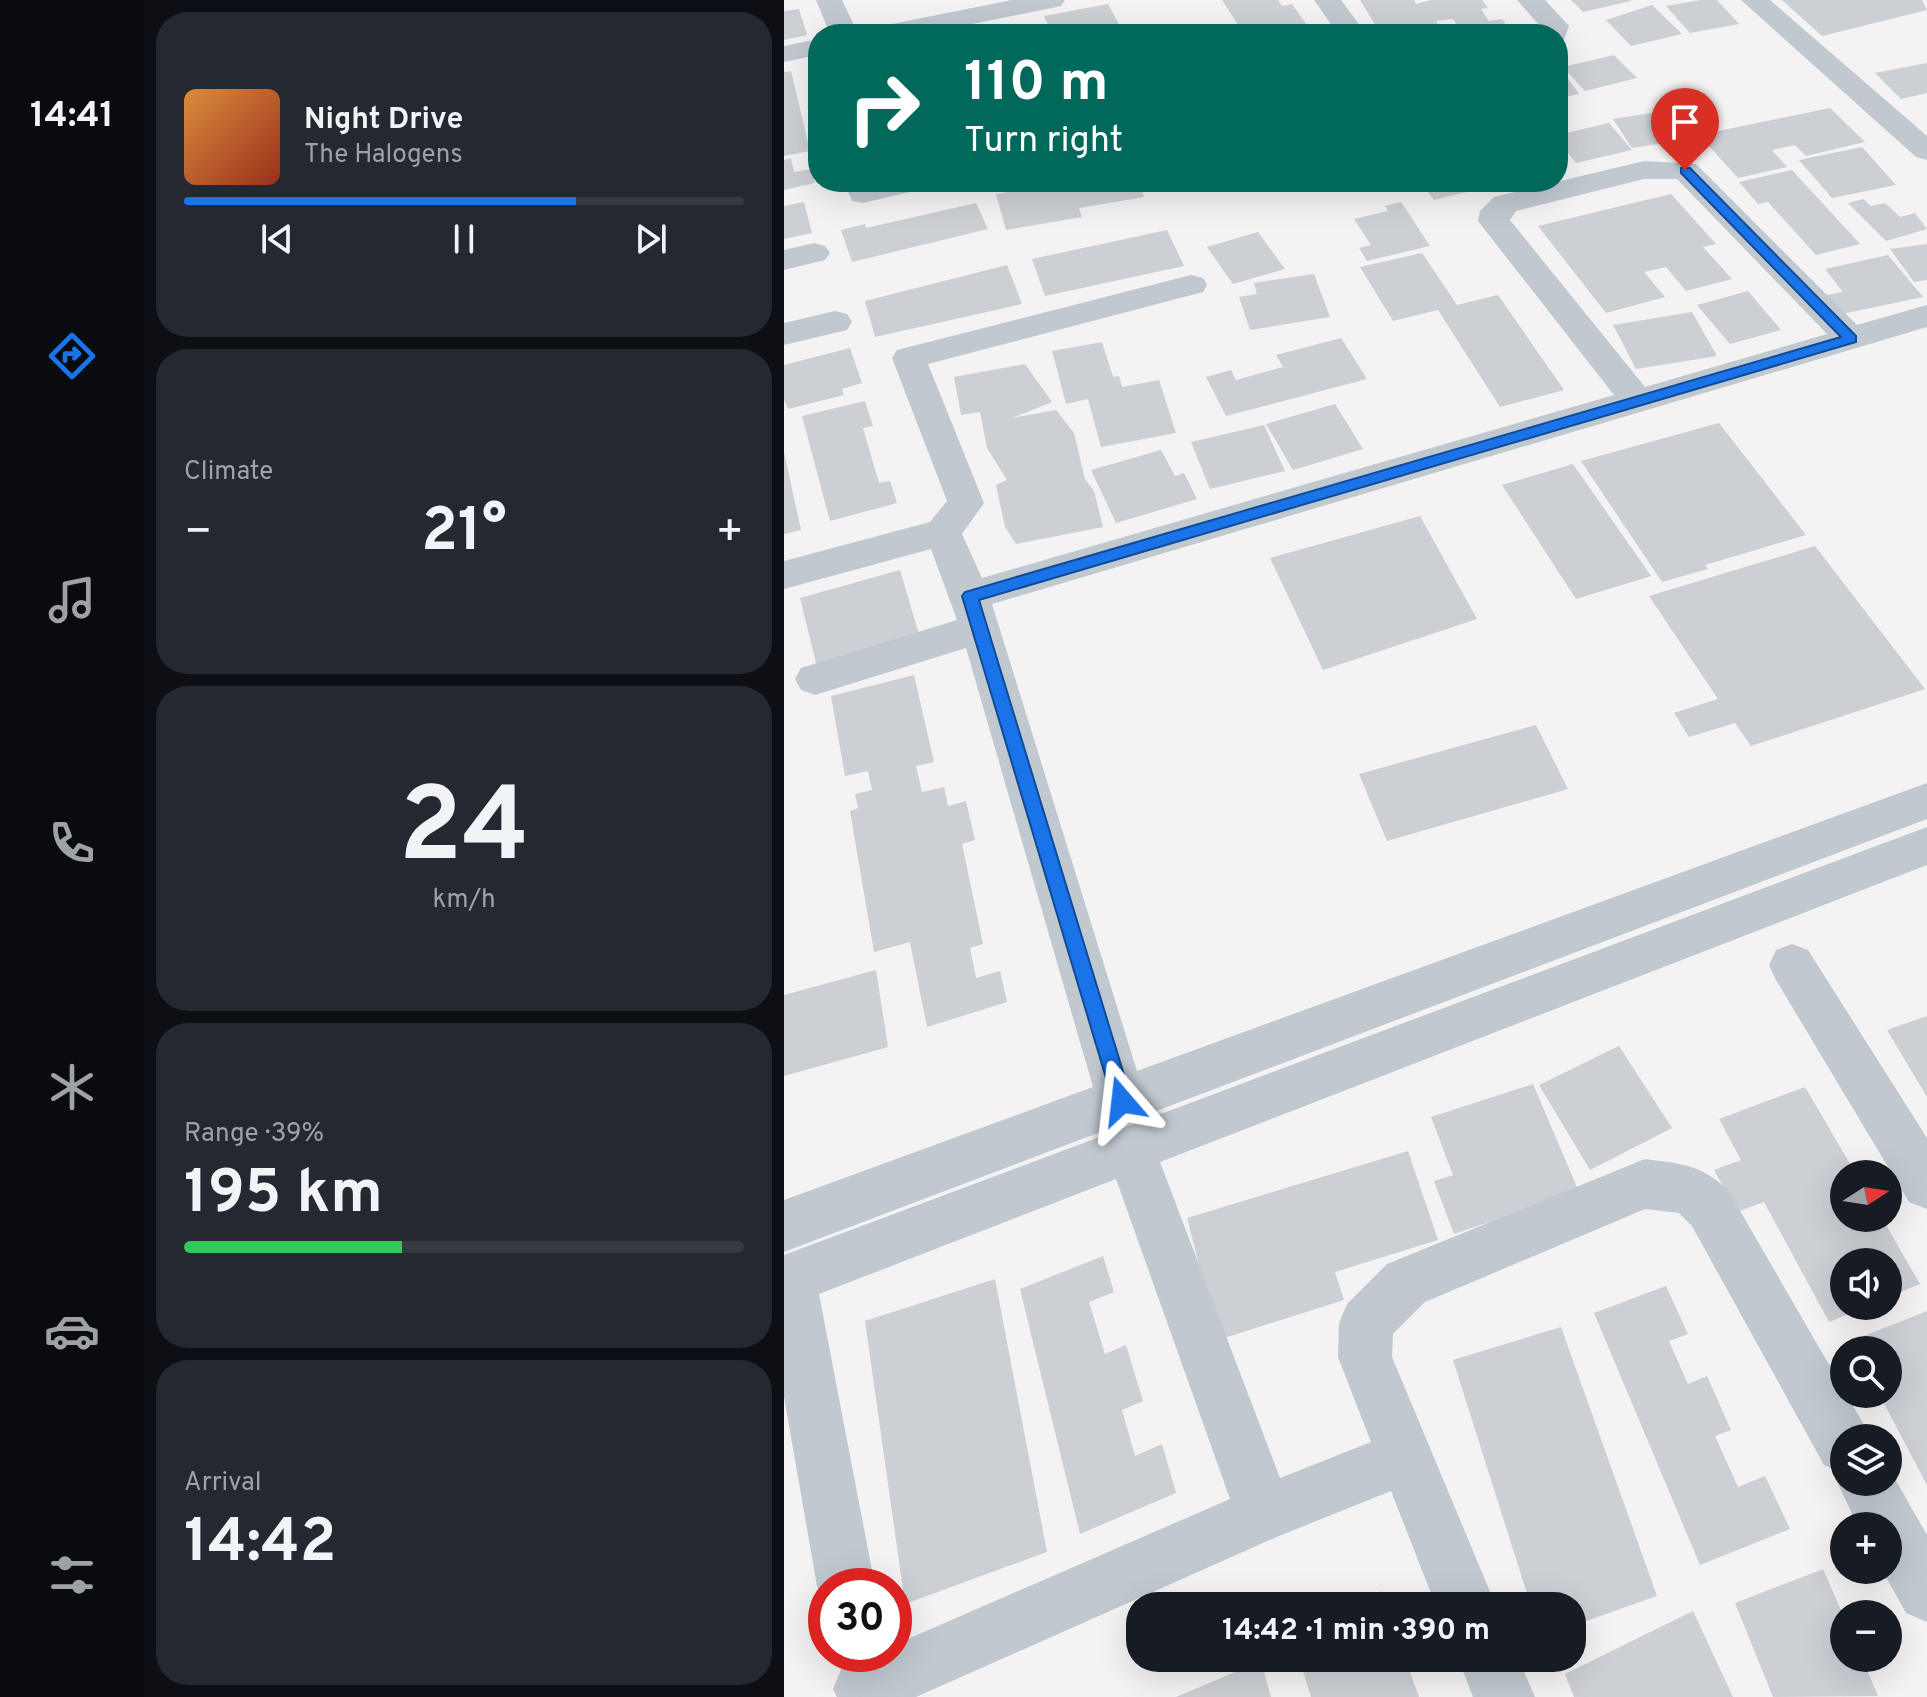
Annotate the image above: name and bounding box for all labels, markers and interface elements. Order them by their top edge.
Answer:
text: 110 m [964,50,1109,120]
icon: right [832,56,936,160]
pin [1651,88,1719,170]
text: 14:41 [30,94,114,140]
icon: arrive [1663,100,1707,144]
text: Night Drive [304,102,463,139]
text: Turn right [964,119,1123,165]
text: The Halogens [304,139,463,172]
icon: previous [255,217,299,261]
icon: pause [442,217,486,261]
icon: next [629,217,673,261]
icon: directions [44,328,100,384]
text: Climate [184,456,273,489]
text: 21° [421,496,507,572]
text: − [184,506,212,562]
text: + [716,506,744,562]
icon: music [44,572,100,628]
text: 24 [399,766,529,898]
icon: phone [44,815,100,871]
text: km/h [432,884,496,917]
icon: climate [44,1059,100,1115]
position arrow [1080,1059,1164,1143]
text: Range · 39% [184,1118,324,1151]
text: 195 km [184,1158,383,1234]
north arrow [1830,1160,1902,1232]
map controls [1830,1160,1902,1672]
button: sound [1830,1248,1902,1320]
icon: car [44,1303,100,1359]
button: search [1830,1336,1902,1408]
button: layers [1830,1424,1902,1496]
text: Arrival [184,1467,262,1500]
text: 14:42 [184,1507,336,1583]
button: + [1830,1512,1902,1584]
icon: filters [44,1547,100,1603]
speed limit sign: 30 [808,1568,912,1672]
button: − [1830,1600,1902,1672]
text: 14:42 · 1 min · 390 m [1222,1613,1490,1650]

